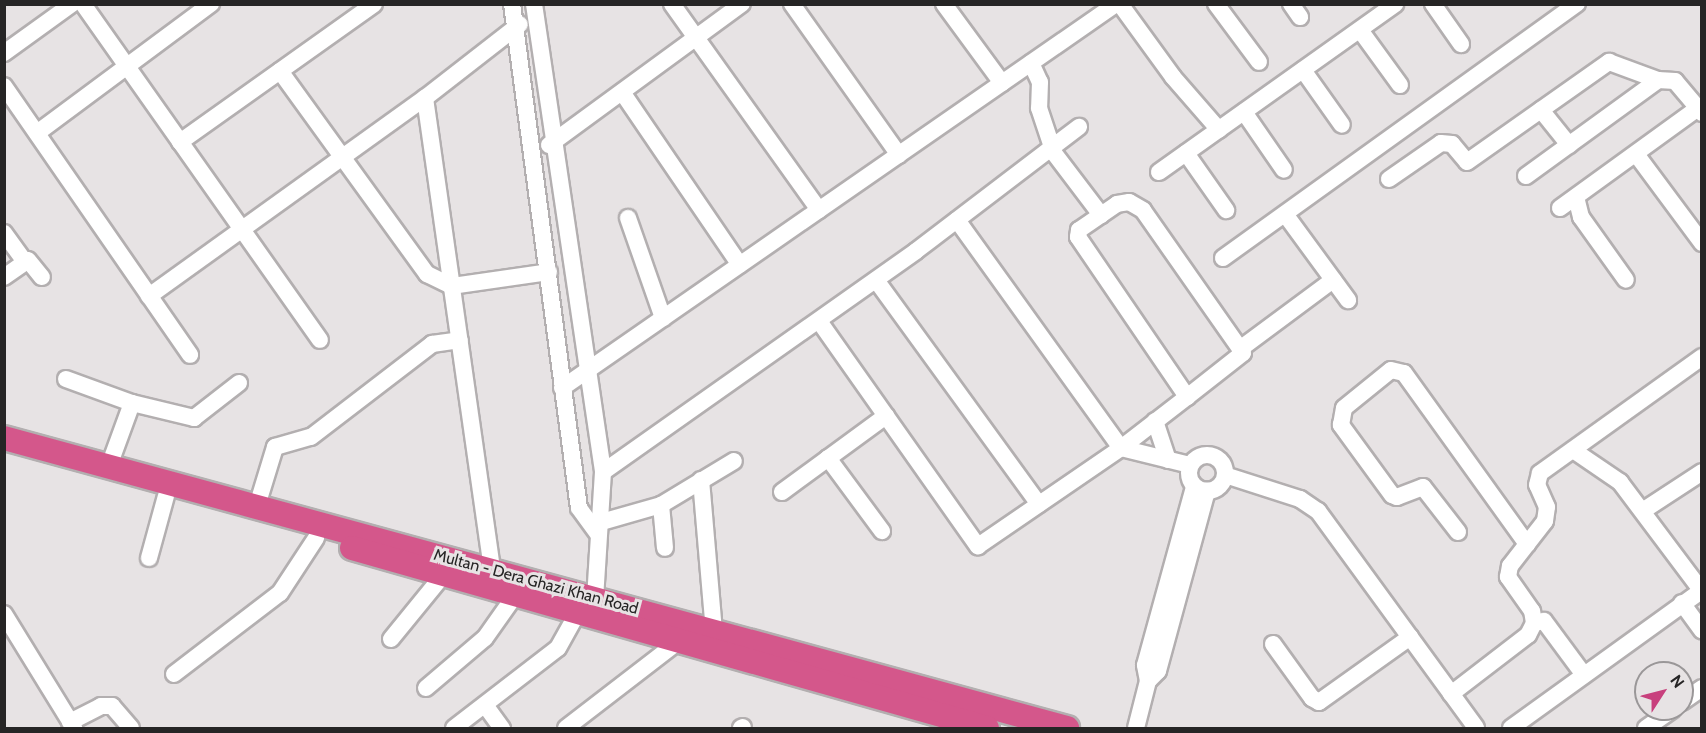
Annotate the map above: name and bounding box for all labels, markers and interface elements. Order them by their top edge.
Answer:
street label: Multan - Dera Ghazi Khan Road [432,545,640,619]
north arrow [1634,661,1694,721]
text: N [1666,671,1688,691]

